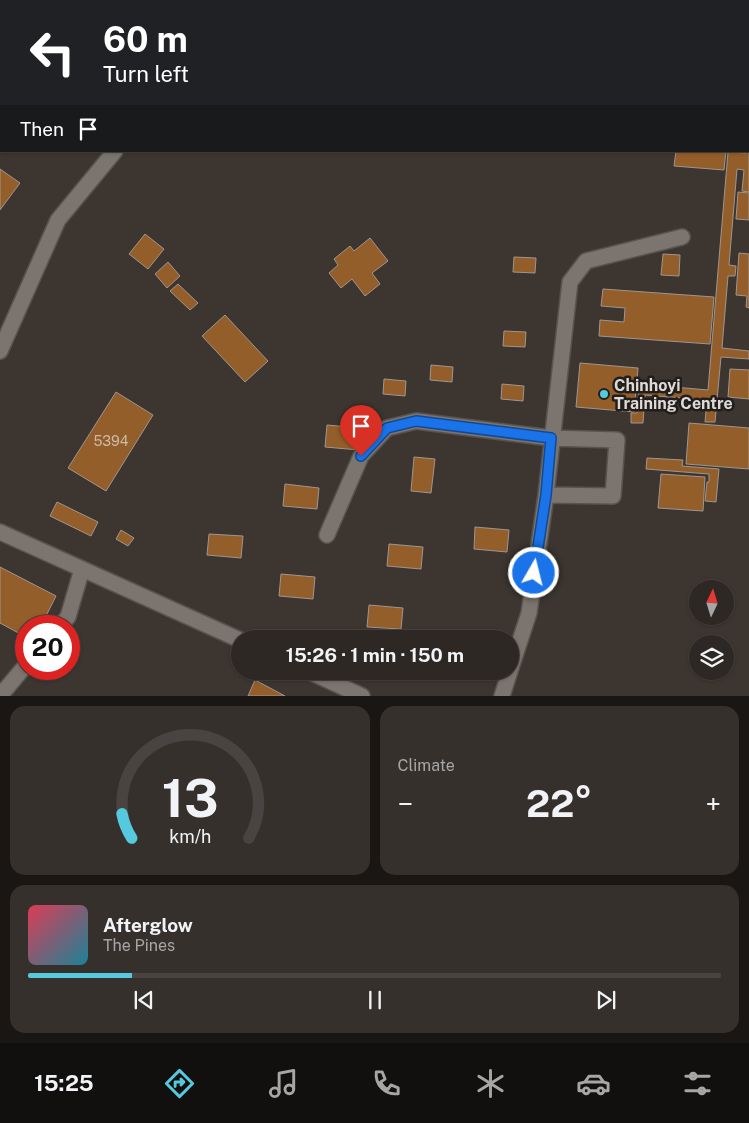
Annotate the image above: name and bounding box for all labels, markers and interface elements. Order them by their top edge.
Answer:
text: 60 m [103,19,188,60]
icon: left [20,20,85,85]
text: Turn left [103,61,189,87]
icon: arrive [74,115,102,143]
text: Then [20,118,64,140]
place label: Chinhoyi Training Centre [614,376,733,413]
marker: Chinhoyi Training Centre [598,388,610,400]
pin [340,405,382,456]
icon: arrive [347,412,375,440]
house number: 5394 [93,433,129,449]
position arrow [507,546,559,598]
north arrow [689,580,734,625]
map controls [689,580,734,680]
speed limit sign: 20 [15,615,80,680]
button: layers [689,635,734,680]
text: 15:26 · 1 min · 150 m [286,644,464,666]
text: Climate [398,756,455,775]
text: 13 [161,768,218,829]
text: 22° [526,781,592,826]
text: − [398,787,413,820]
text: + [705,787,721,820]
text: km/h [169,826,211,847]
text: Afterglow [103,914,193,936]
text: The Pines [103,936,175,955]
icon: previous [130,986,158,1014]
icon: pause [361,986,389,1014]
icon: next [592,986,620,1014]
icon: directions [162,1066,197,1101]
icon: music [266,1066,301,1101]
icon: phone [369,1066,404,1101]
icon: climate [473,1066,508,1101]
icon: car [576,1066,611,1101]
icon: filters [680,1066,715,1101]
text: 15:25 [34,1070,94,1096]

